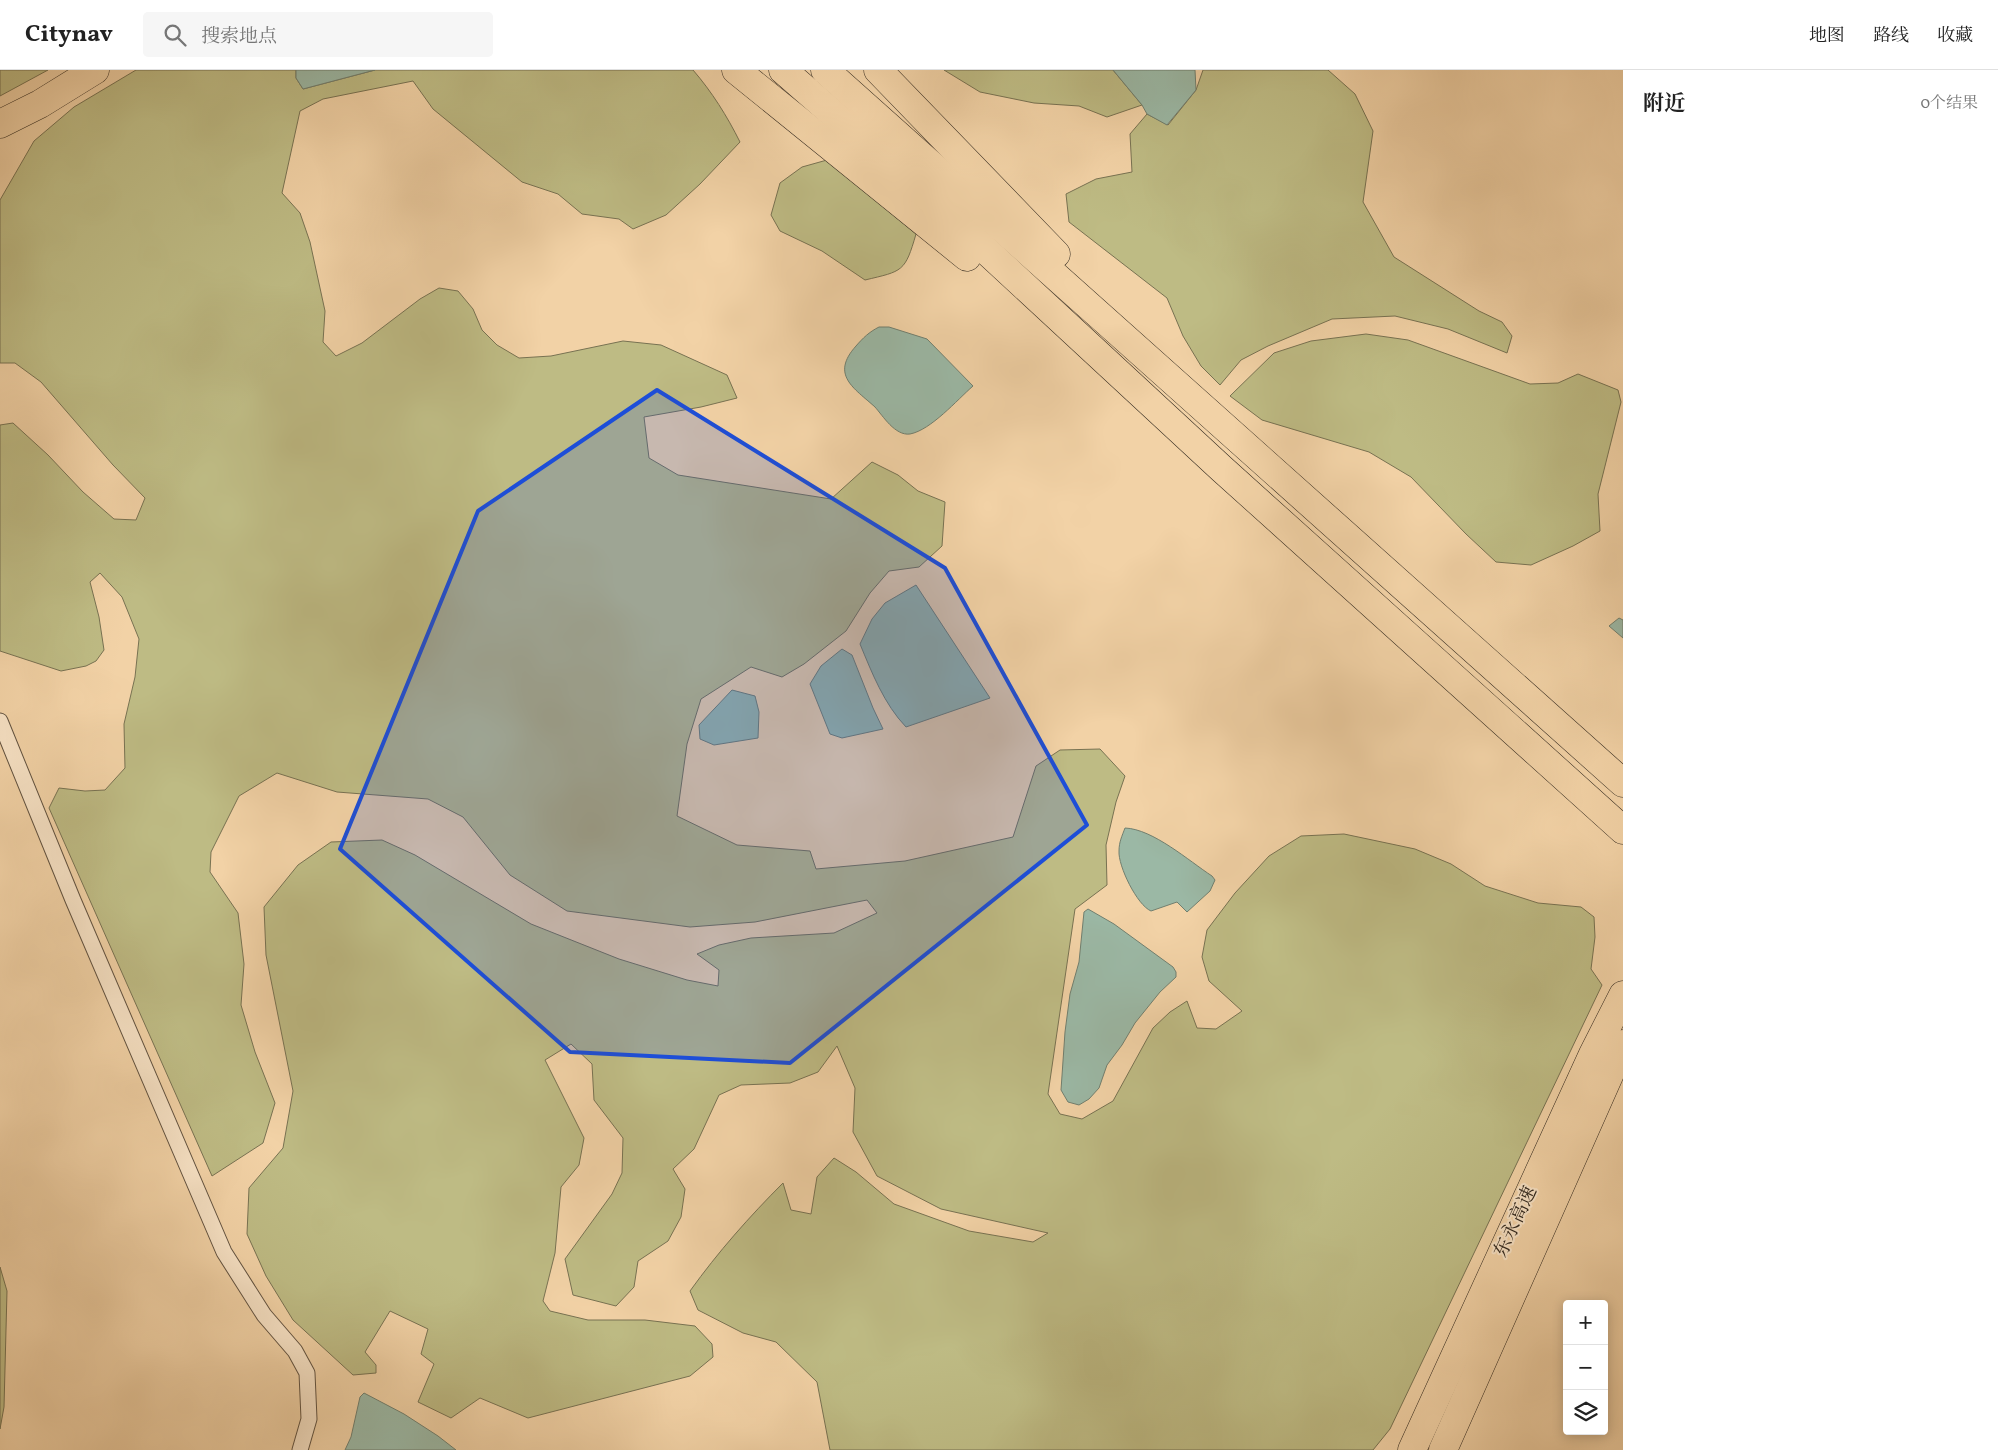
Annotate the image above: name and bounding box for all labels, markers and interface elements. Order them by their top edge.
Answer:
search box [143,12,493,57]
text: Citynav [25,18,113,52]
icon: search [161,21,189,49]
text: 搜索地点 [201,24,277,50]
text: 地图 [1809,24,1845,49]
text: 路线 [1873,24,1909,49]
text: 收藏 [1937,24,1973,49]
text: 附近 [1643,90,1685,119]
text: 0个结果 [1920,93,1978,115]
street label: 东永高速 [1488,1182,1544,1262]
map controls [1563,1300,1608,1435]
button: + [1563,1300,1608,1345]
button: − [1563,1345,1608,1390]
button: layers [1563,1390,1608,1435]

